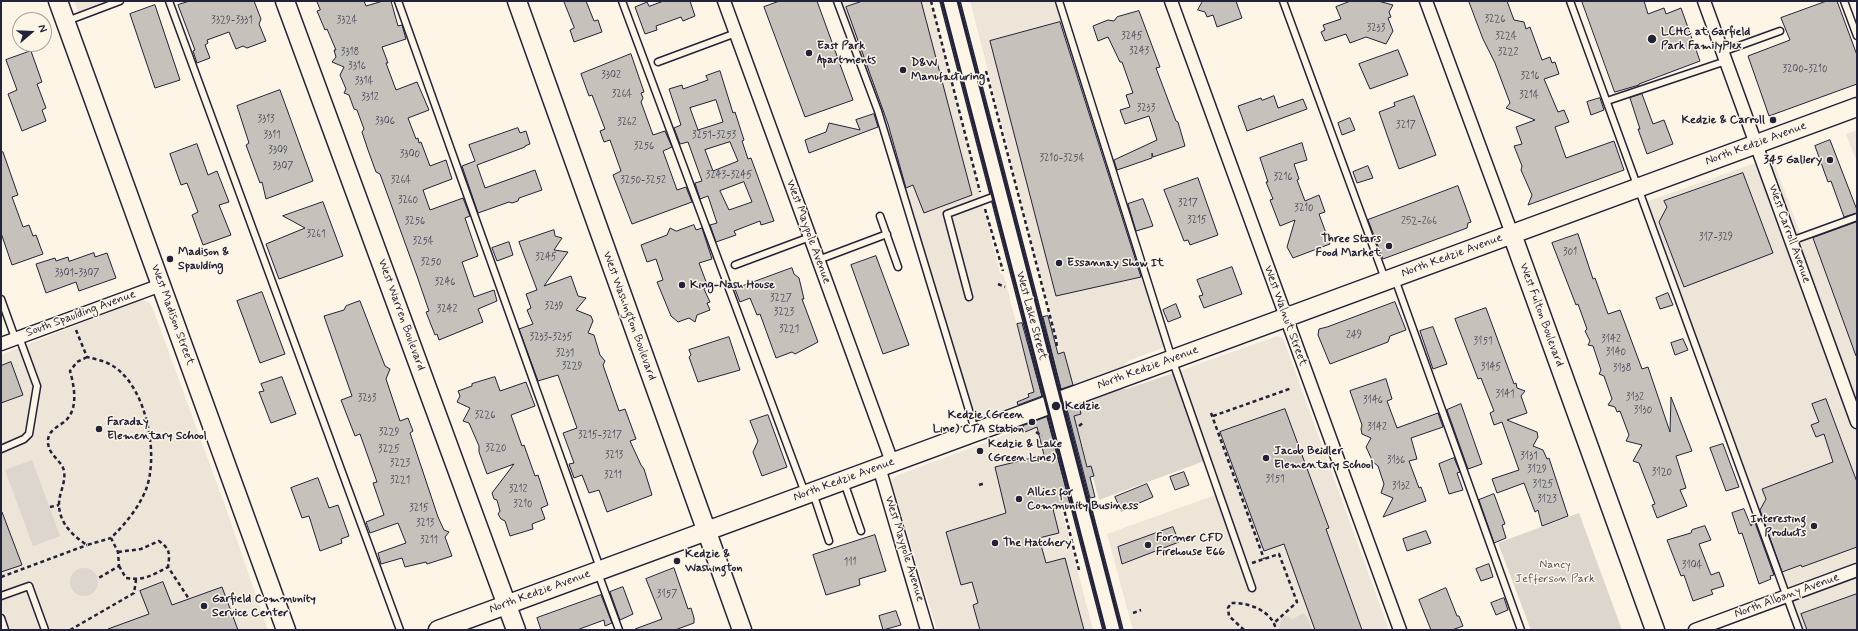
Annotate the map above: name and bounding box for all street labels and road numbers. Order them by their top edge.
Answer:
street label: North Kedzie Avenue [1703,119,1809,169]
street label: West Maypole Avenue [782,178,834,286]
street label: West Carroll Avenue [1764,183,1814,285]
street label: North Kedzie Avenue [1399,231,1505,281]
street label: West Washington Boulevard [599,250,659,382]
street label: West Warren Boulevard [374,257,428,373]
street label: West Fulton Boulevard [1516,261,1566,369]
street label: West Madison Street [147,263,197,367]
street label: West Walnut Street [1260,264,1310,368]
street label: West Lake Street [1012,270,1050,362]
street label: South Spaulding Avenue [24,287,138,341]
street label: North Kedzie Avenue [1095,343,1201,393]
street label: North Kedzie Avenue [791,455,897,505]
street label: West Maypole Avenue [881,494,927,604]
street label: North Kedzie Avenue [487,567,593,617]
street label: North Albany Avenue [1733,570,1841,622]

